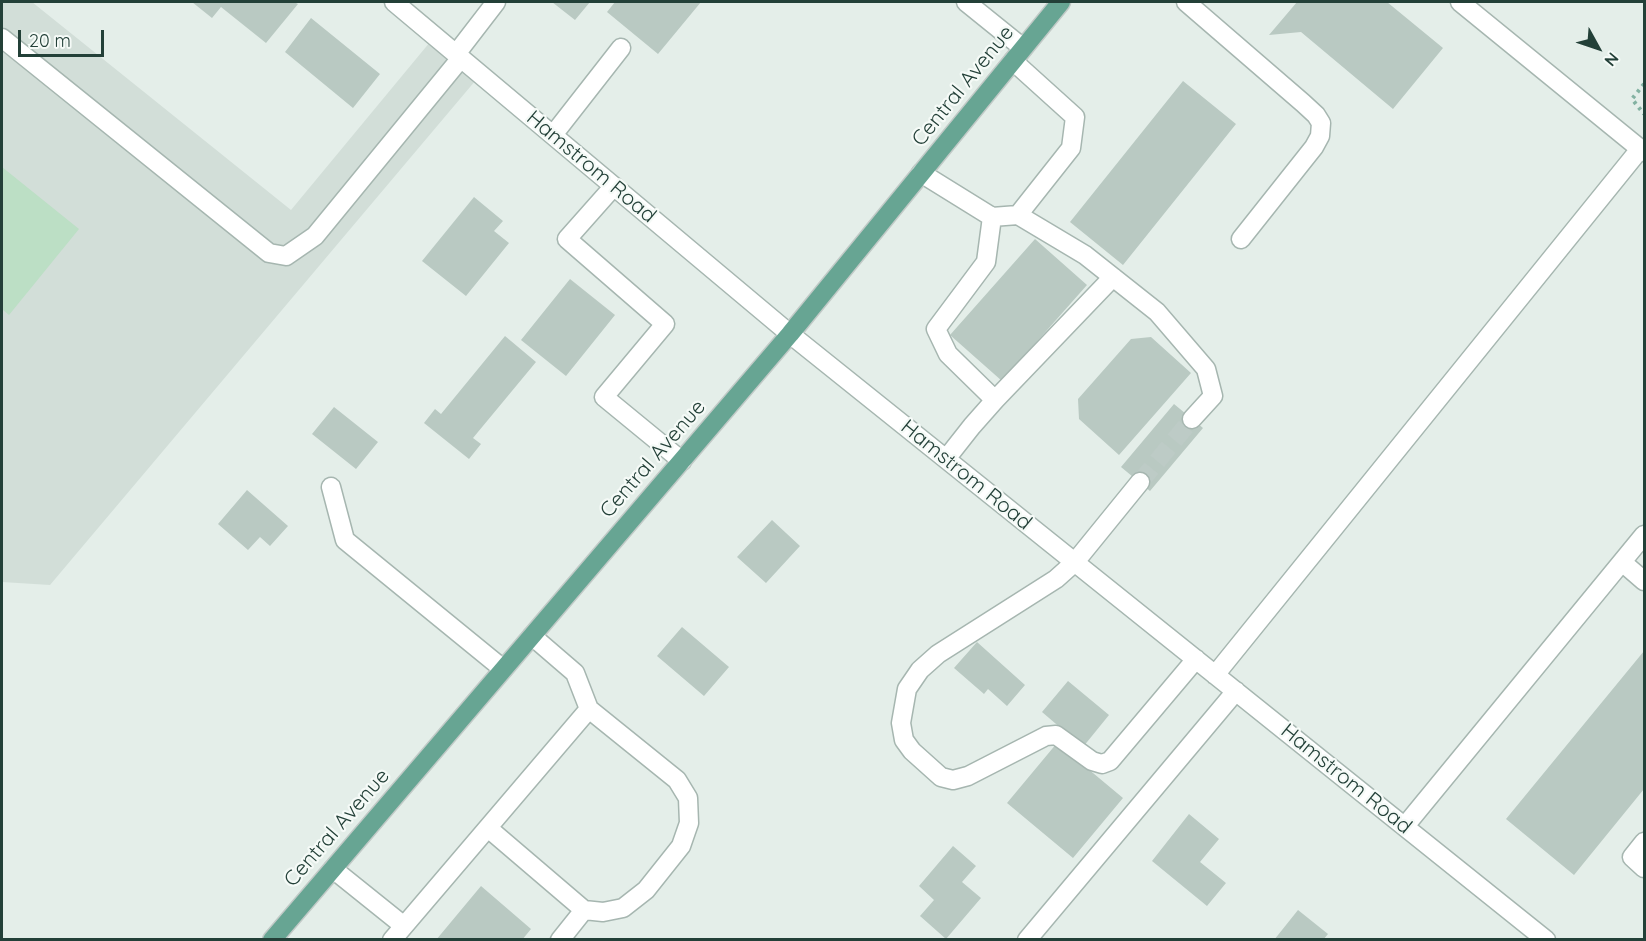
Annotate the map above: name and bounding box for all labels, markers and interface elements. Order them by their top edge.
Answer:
scale bar [21,18,106,56]
north arrow [1568,18,1628,78]
street label: Central Avenue [907,21,1019,151]
text: 20 m [29,29,71,52]
text: N [1600,49,1623,70]
street label: Hamstrom Road [521,106,661,228]
street label: Central Avenue [595,395,711,523]
street label: Hamstrom Road [895,414,1037,536]
street label: Hamstrom Road [1275,718,1417,840]
street label: Central Avenue [279,764,395,892]

